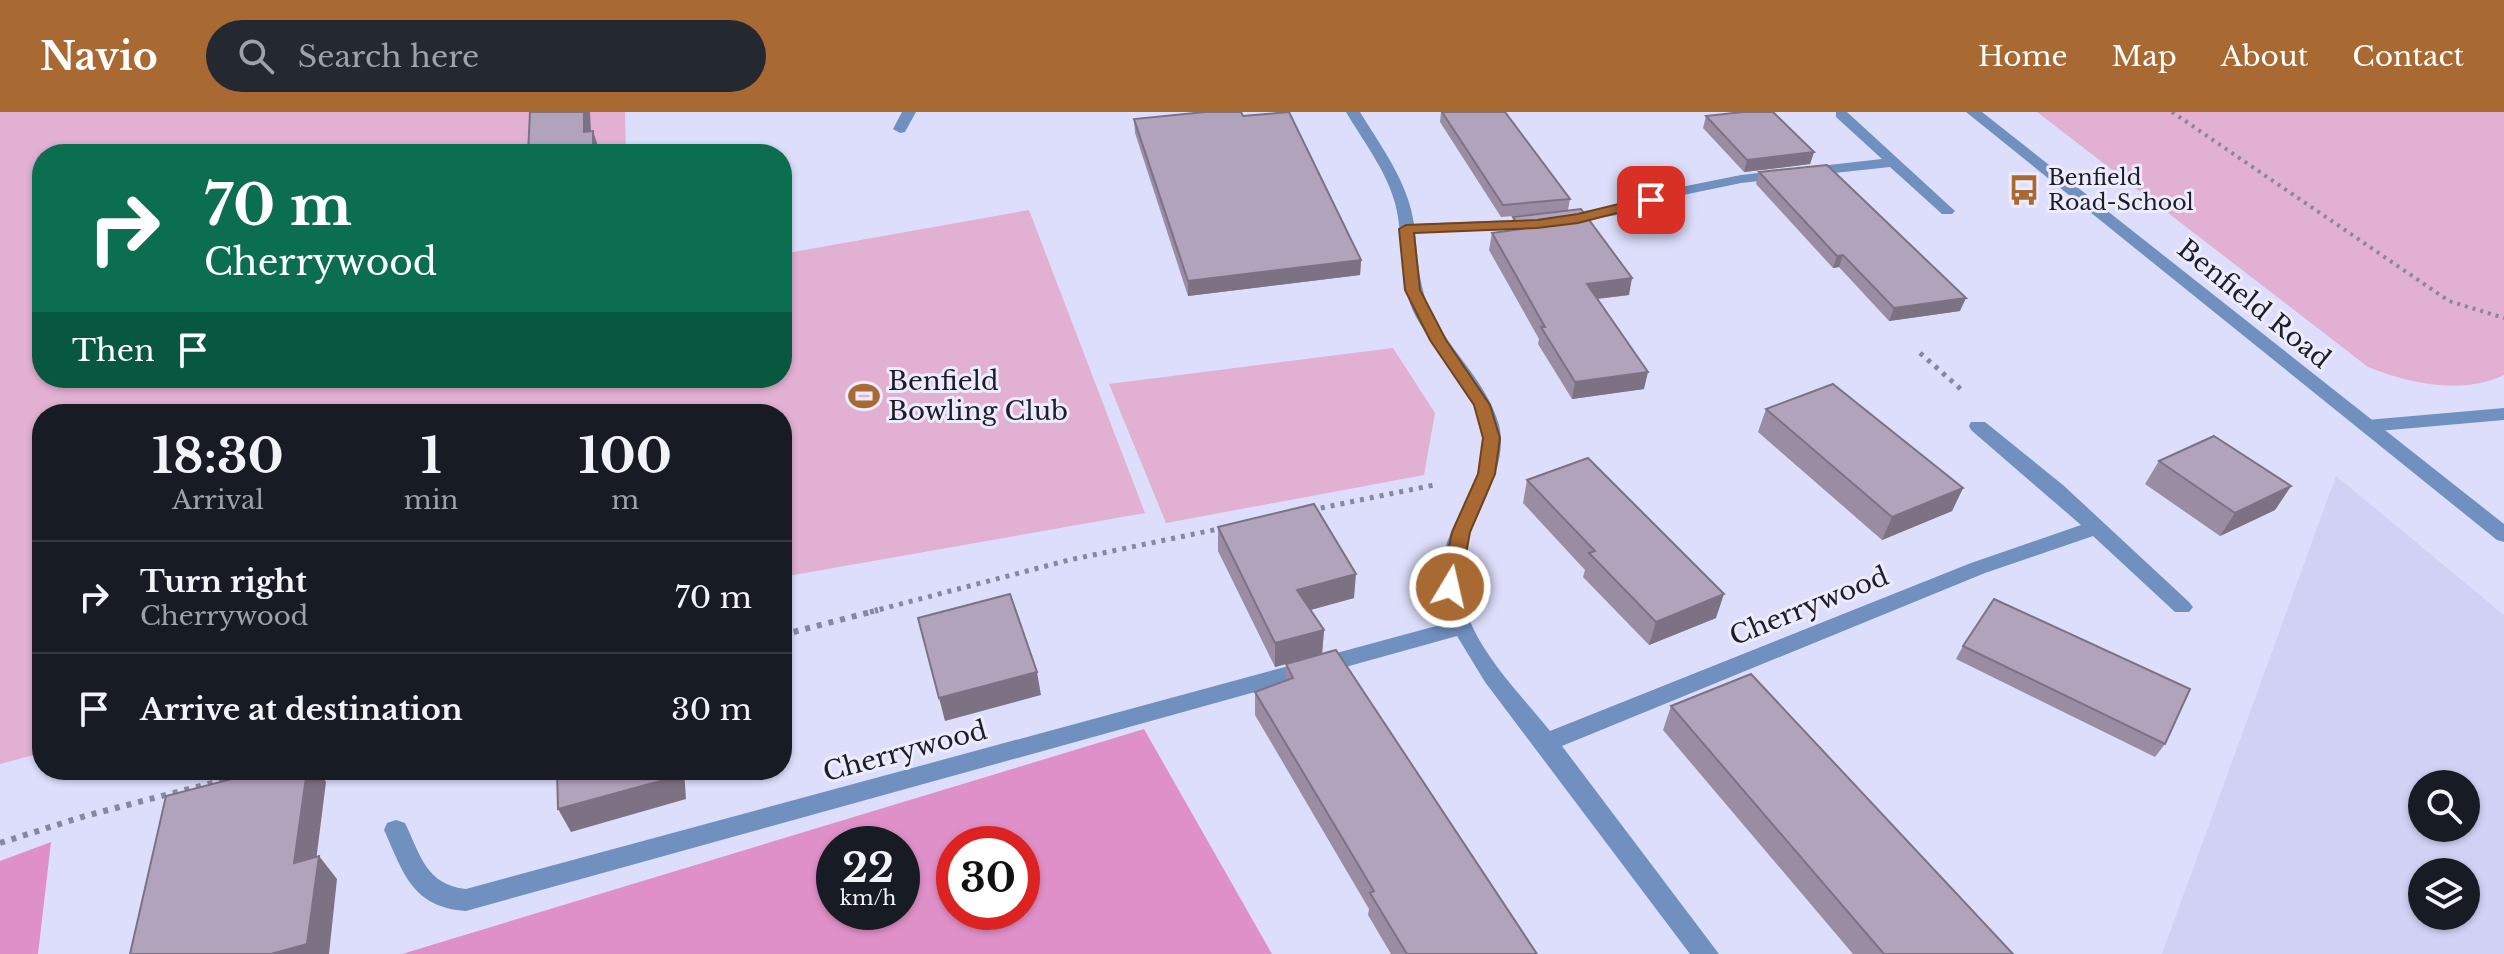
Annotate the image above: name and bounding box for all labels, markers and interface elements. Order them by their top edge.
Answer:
search box [206,20,766,92]
text: Navio [40,33,158,80]
icon: search [234,34,278,78]
text: Search here [298,38,479,75]
text: Home [1978,39,2068,74]
text: Map [2112,39,2177,74]
text: About [2221,39,2308,74]
text: Contact [2352,39,2464,74]
place label: Benfield Road-School [2048,164,2194,216]
pin [1617,166,1685,234]
text: 70 m [204,171,352,240]
bus stop icon: Benfield Road-School [2007,173,2041,207]
icon: right [72,176,176,280]
icon: arrive [1629,178,1673,222]
street label: Benfield Road [2171,233,2337,375]
text: Cherrywood [204,240,437,285]
icon: arrive [171,328,215,372]
text: Then [72,332,155,369]
place label: Benfield Bowling Club [888,365,1068,427]
sports icon: Benfield Bowling Club [847,379,881,413]
text: 18:30 [152,426,284,486]
text: 1 [421,426,442,486]
text: 100 [579,426,672,486]
text: Arrival [172,484,264,516]
text: min [404,484,459,516]
text: m [611,484,639,516]
position arrow [1408,545,1492,629]
street label: Cherrywood [1725,560,1893,652]
text: Turn right [140,563,307,600]
icon: right [72,575,116,619]
text: 70 m [675,579,752,616]
text: Cherrywood [140,600,308,632]
icon: arrive [72,687,116,731]
text: Arrive at destination [140,691,463,728]
text: 30 m [671,691,752,728]
street label: Cherrywood [820,714,990,788]
map controls [2408,770,2480,930]
button: search [2408,770,2480,842]
speed limit sign: 30 [936,826,1040,930]
text: 22 [842,843,894,893]
button: layers [2408,858,2480,930]
text: km/h [840,886,896,910]

